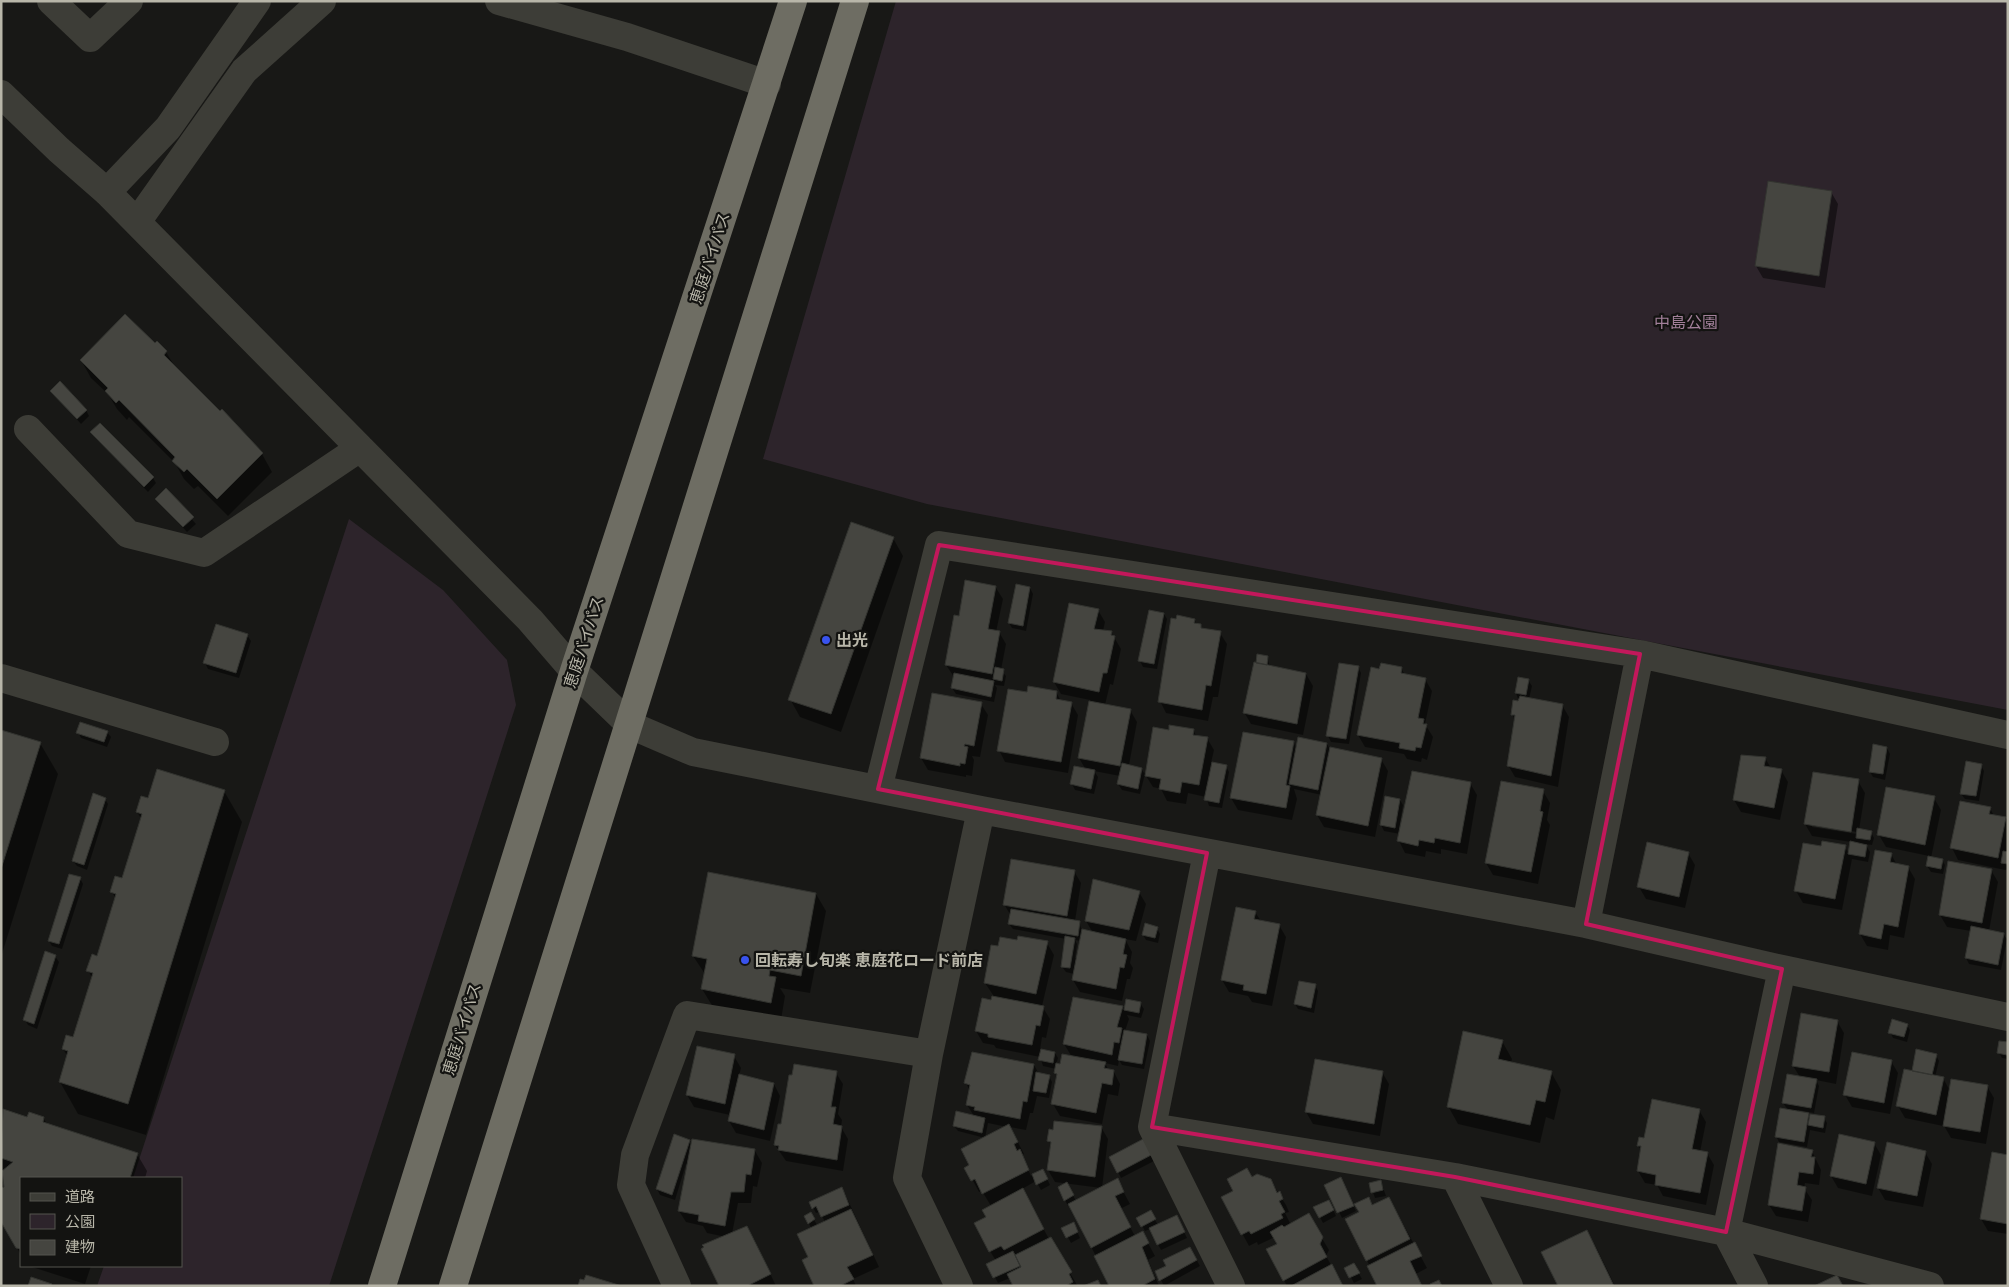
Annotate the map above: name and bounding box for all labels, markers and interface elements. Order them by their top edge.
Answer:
street label: 恵庭バイパス [685,209,735,307]
park label: 中島公園 [1654,312,1718,333]
street label: 恵庭バイパス [559,593,609,691]
place label: 出光 [836,630,868,651]
marker: 出光 [820,634,832,646]
place label: 回転寿し旬楽 恵庭花ロード前店 [755,950,983,971]
marker: 回転寿し旬楽 恵庭花ロード前店 [739,954,751,966]
street label: 恵庭バイパス [438,980,486,1078]
legend [20,1177,182,1267]
text: 道路 [65,1187,95,1206]
text: 公園 [65,1212,95,1231]
text: 建物 [65,1237,95,1256]

